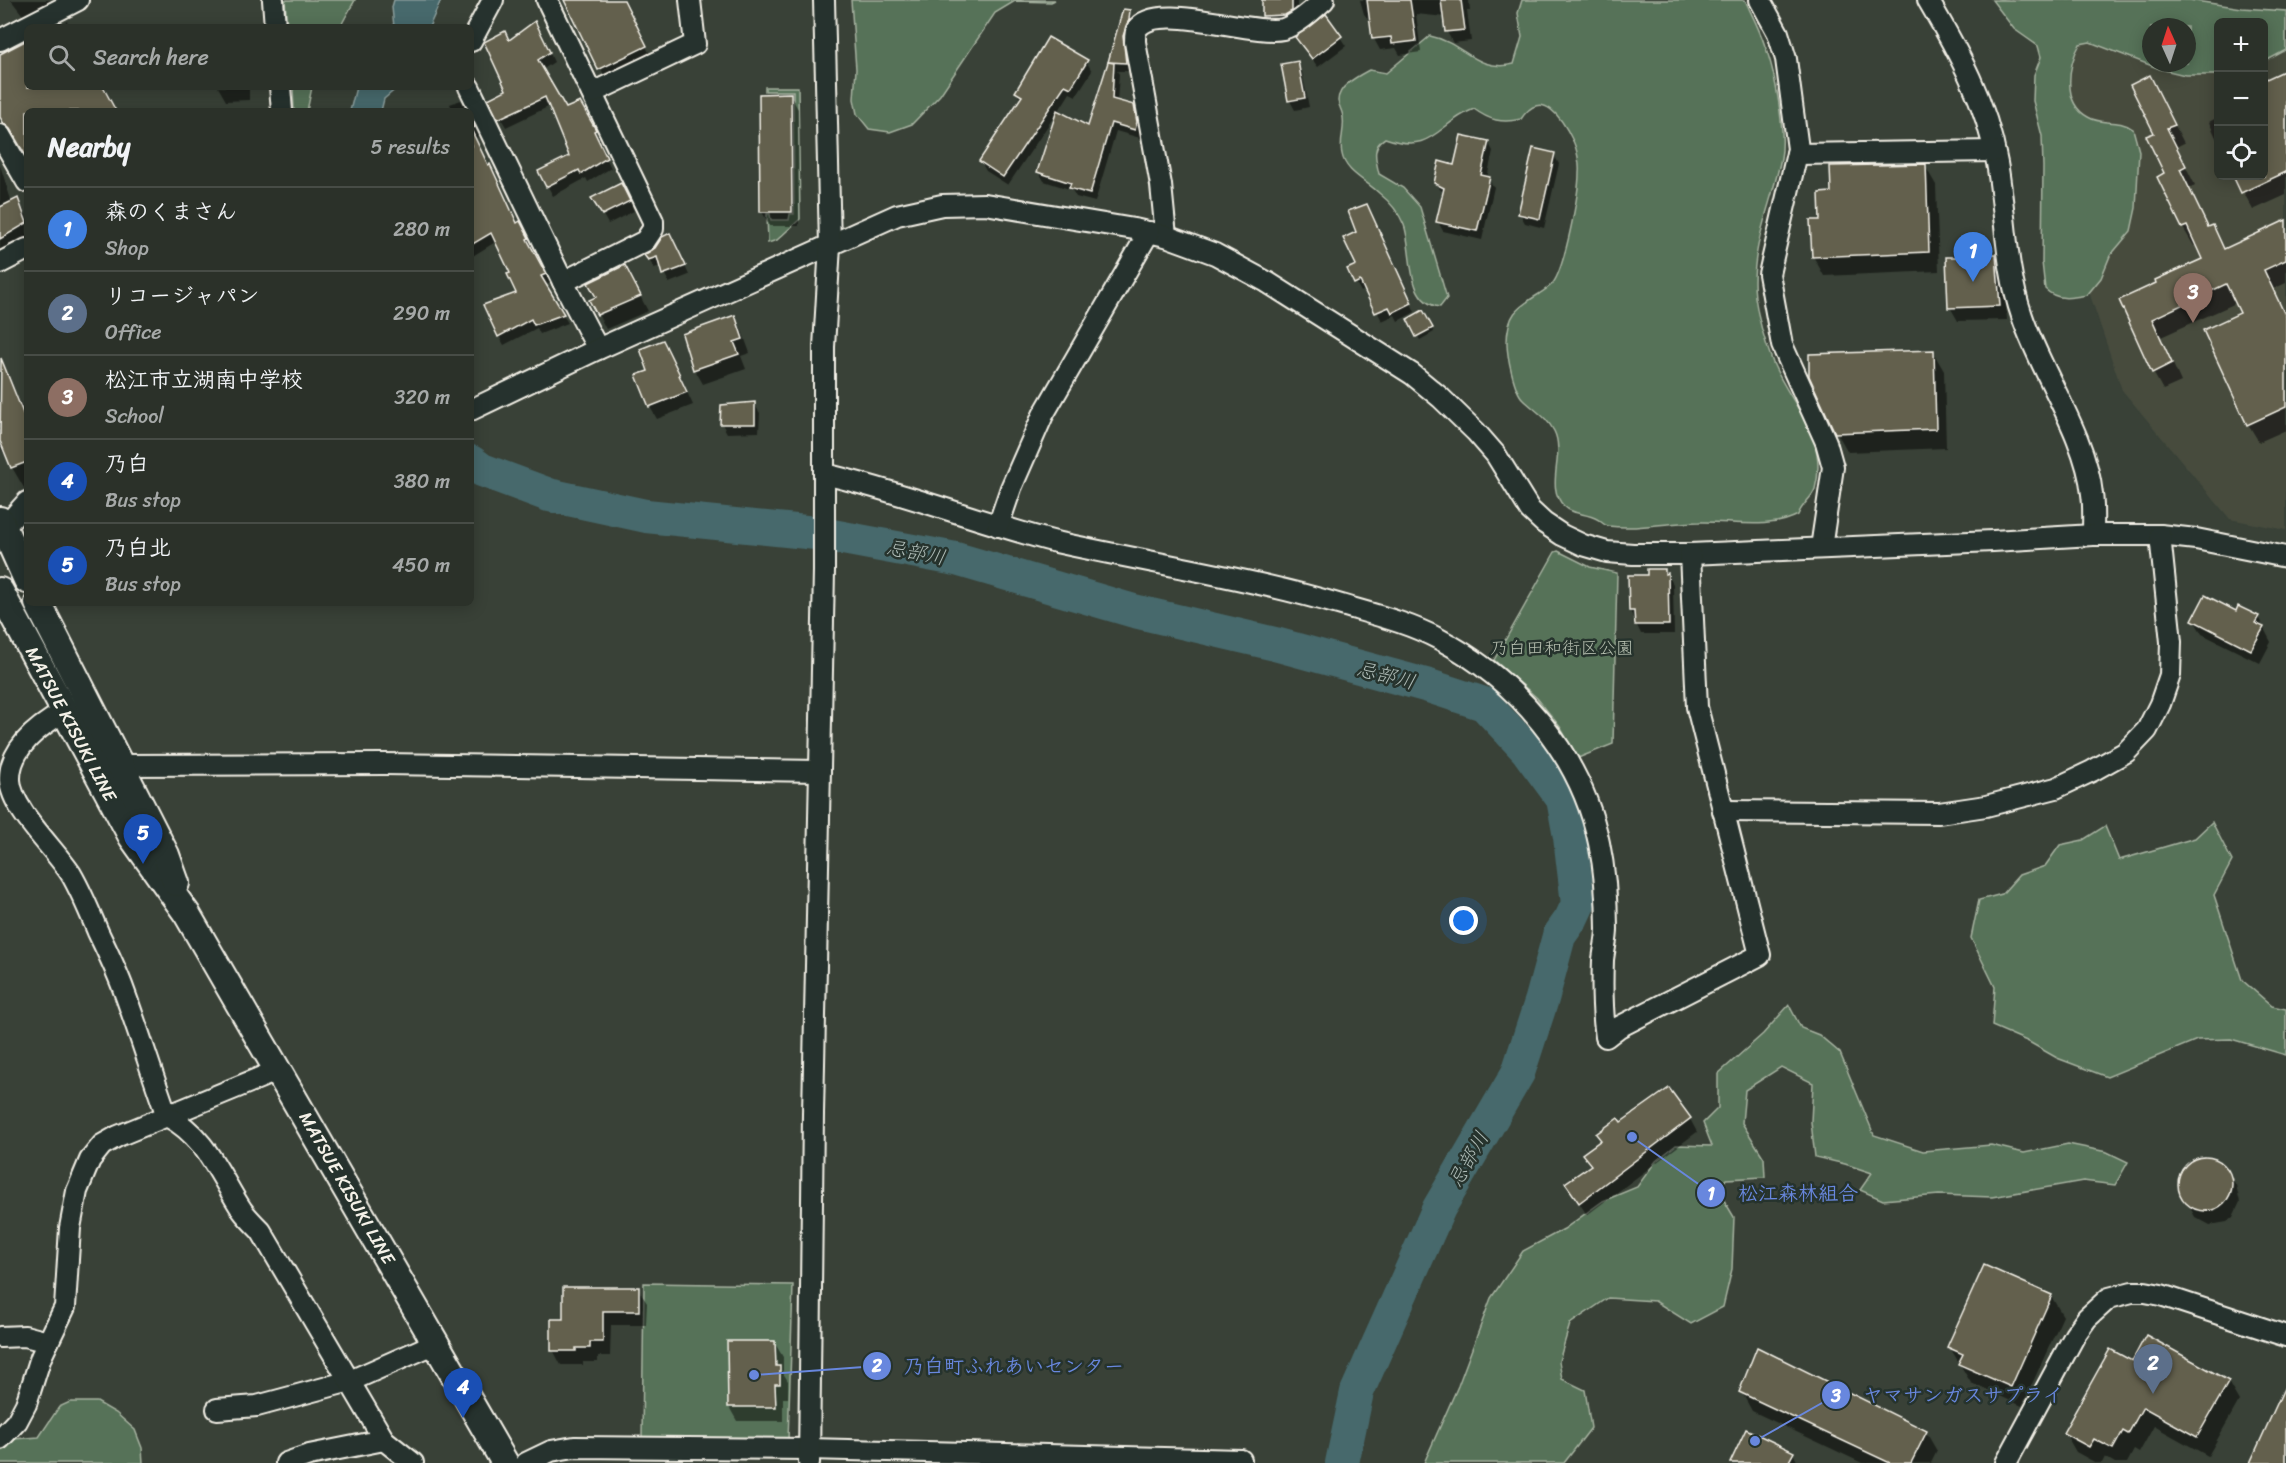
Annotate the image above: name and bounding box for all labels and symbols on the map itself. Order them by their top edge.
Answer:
north arrow [2142,18,2196,72]
pin: 1 [1954,232,1992,282]
pin: 3 [2174,274,2212,323]
water label: 忌部川 [883,530,949,575]
park label: 乃白田和街区公園 [1490,632,1634,664]
street label: MATSUE KISUKI LINE [16,640,126,809]
water label: 忌部川 [1353,651,1419,700]
pin: 5 [124,814,162,864]
your location [1449,906,1478,935]
street label: MATSUE KISUKI LINE [290,1105,404,1272]
water label: 忌部川 [1438,1125,1499,1194]
callout: 松江森林組合 [1696,1174,1870,1212]
text: 松江森林組合 [1738,1176,1858,1211]
text: 1 [1707,1178,1715,1210]
pin: 2 [2134,1344,2172,1394]
callout: 乃白町ふれあいセンター [862,1347,1136,1385]
text: 乃白町ふれあいセンター [904,1349,1124,1384]
text: 2 [871,1350,883,1382]
pin: 4 [444,1368,482,1418]
callout: ヤマサンガスサプライ [1821,1376,2075,1414]
text: ヤマサンガスサプライ [1863,1378,2063,1413]
text: 3 [1830,1380,1841,1412]

